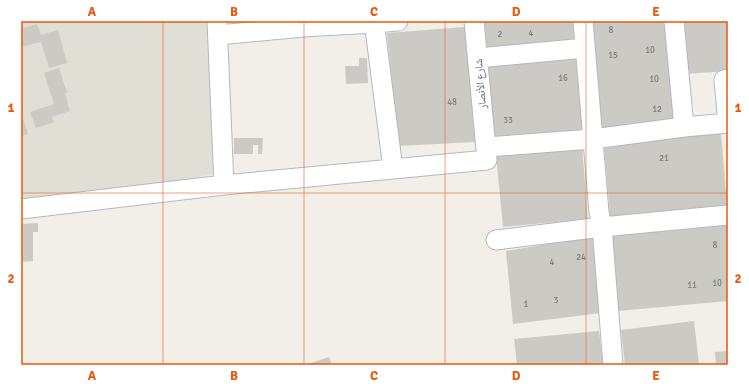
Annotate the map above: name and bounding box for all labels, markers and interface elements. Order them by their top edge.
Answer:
text: A [88,4,97,20]
text: B [230,4,238,20]
text: C [370,4,378,20]
text: D [512,4,521,20]
text: E [652,4,660,20]
house number: 8 [609,25,614,36]
house number: 4 [529,28,534,39]
house number: 2 [498,29,503,40]
house number: 10 [645,45,655,56]
house number: 15 [608,50,618,61]
street label: شارع الأنصار [472,58,489,111]
house number: 16 [558,73,568,84]
house number: 10 [649,74,659,85]
house number: 48 [447,97,457,108]
text: 1 [7,100,15,116]
text: 1 [734,100,742,116]
house number: 12 [652,104,662,115]
house number: 33 [503,115,513,126]
house number: 21 [659,153,669,164]
house number: 8 [713,240,718,251]
house number: 24 [576,252,586,263]
house number: 4 [550,257,555,268]
text: 2 [7,271,15,287]
text: 2 [734,271,742,287]
house number: 10 [712,278,722,289]
house number: 11 [687,280,697,291]
house number: 3 [554,295,559,306]
house number: 1 [524,299,529,310]
text: A [88,368,97,384]
text: B [230,368,238,384]
text: C [370,368,378,384]
text: D [512,368,521,384]
text: E [652,368,660,384]

